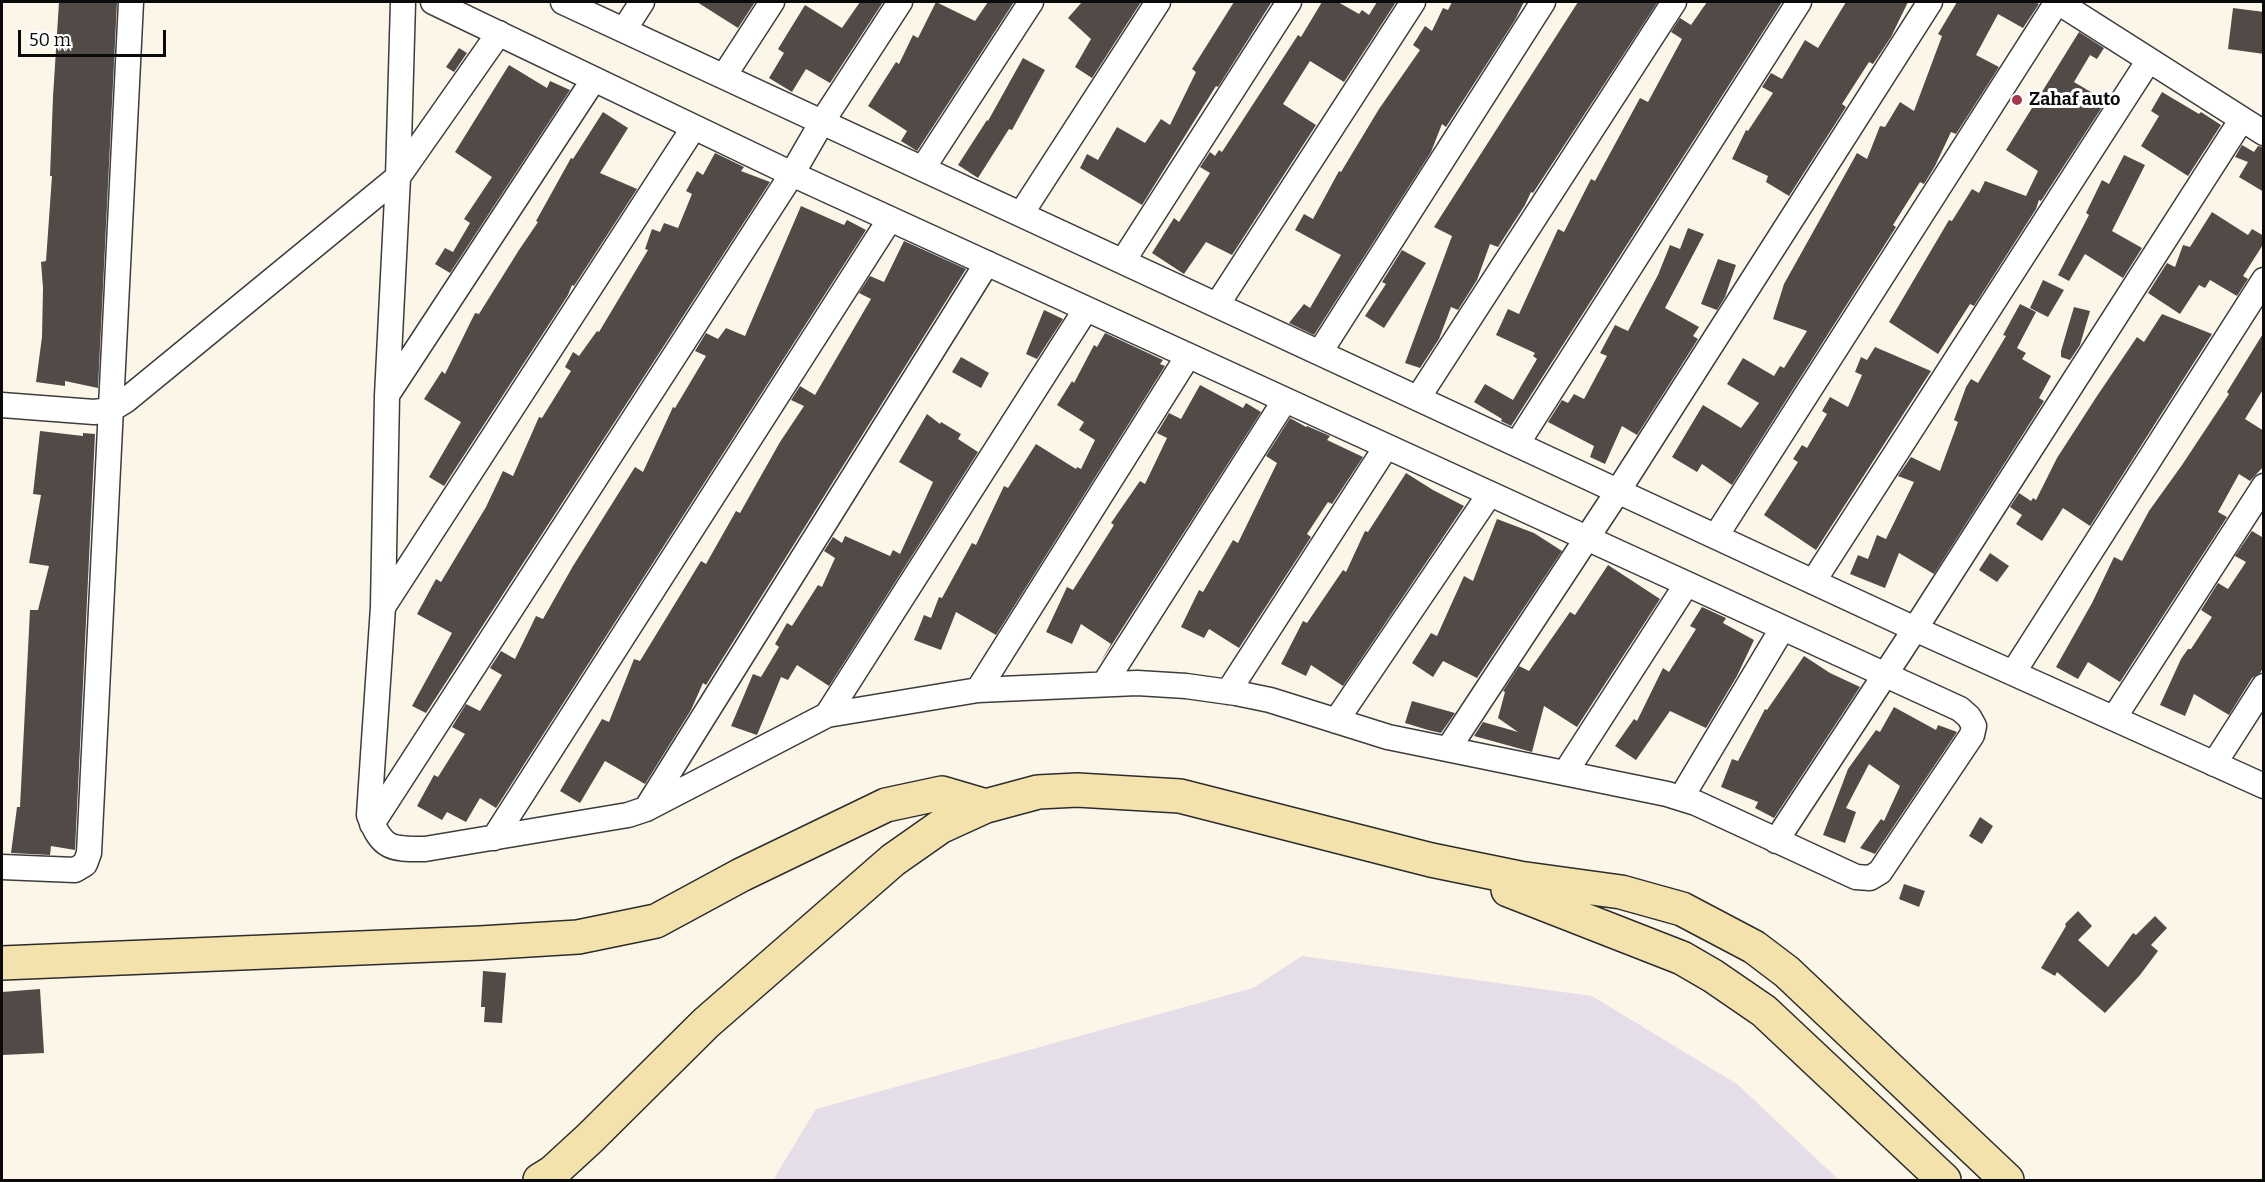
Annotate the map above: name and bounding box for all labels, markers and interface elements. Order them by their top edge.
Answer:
scale bar [21,18,170,56]
text: 50 m [29,29,71,51]
place label: Zahaf auto [2029,89,2120,111]
marker: Zahaf auto [2010,93,2024,107]

